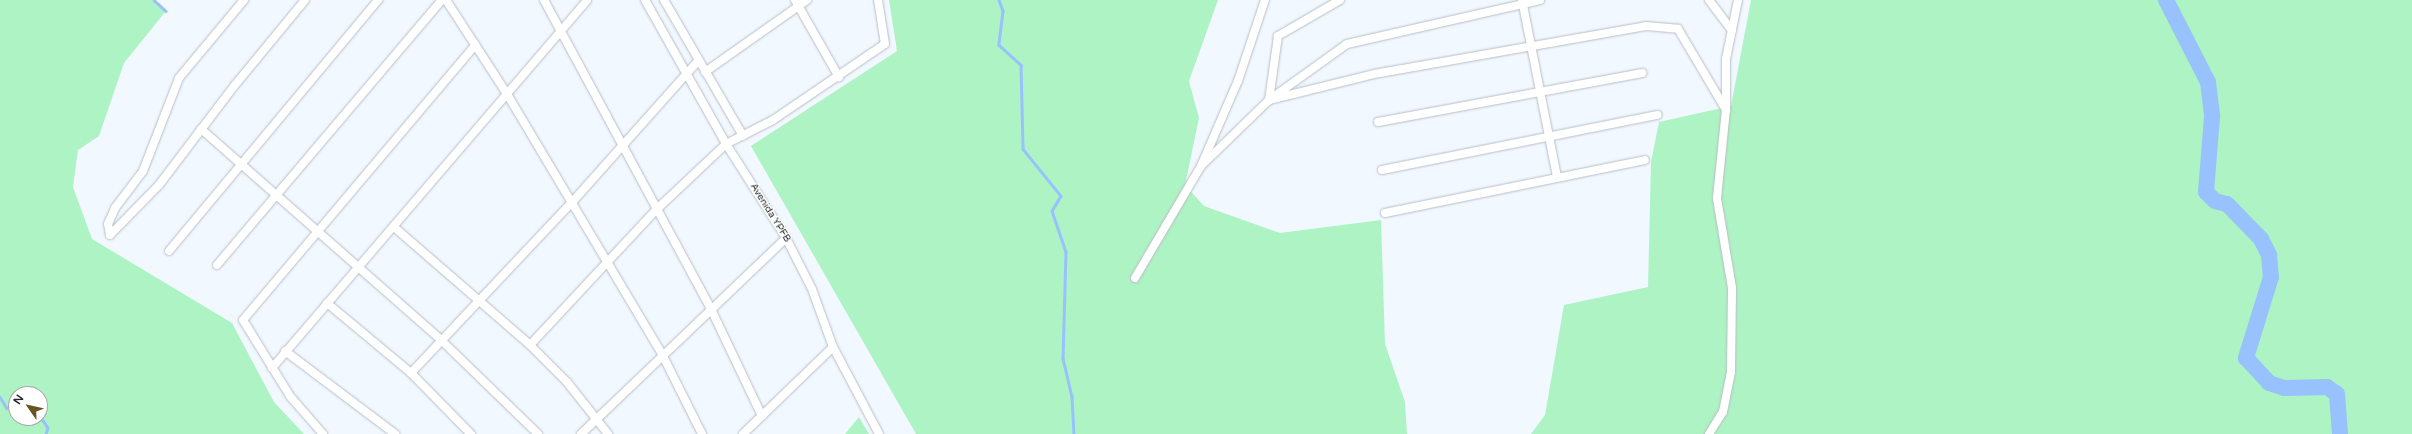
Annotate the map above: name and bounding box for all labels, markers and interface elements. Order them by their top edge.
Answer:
street label: Avenida YPFB [747,181,793,245]
north arrow [8,386,48,426]
text: N [11,392,26,407]

